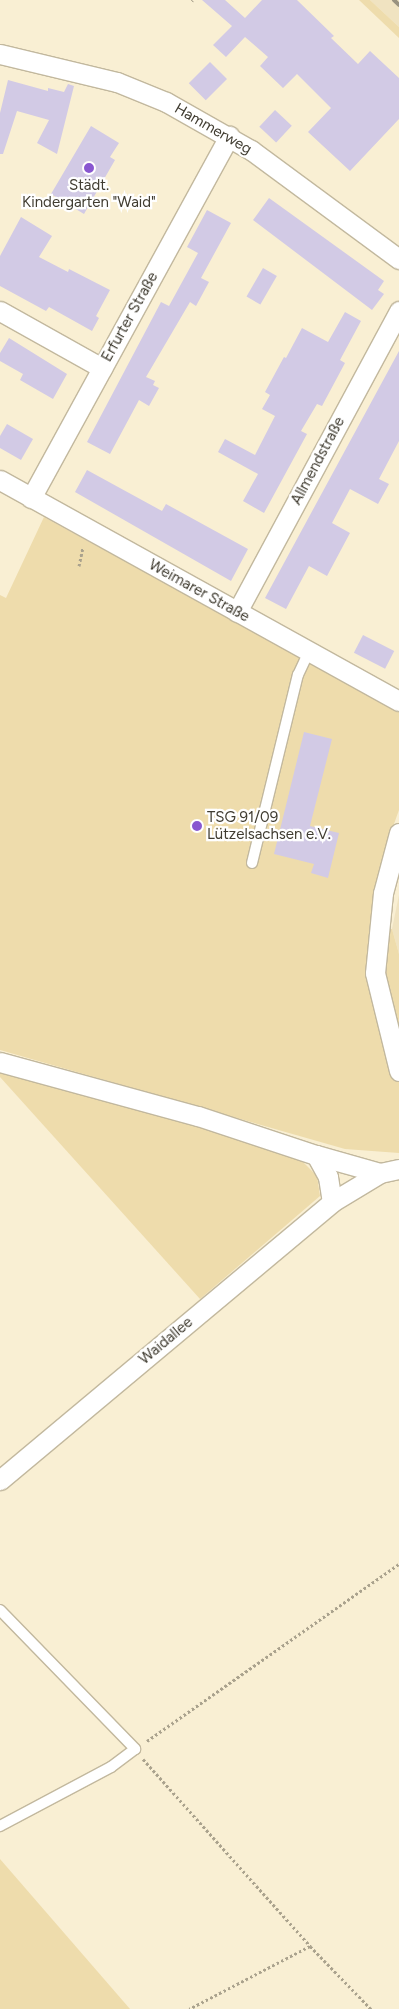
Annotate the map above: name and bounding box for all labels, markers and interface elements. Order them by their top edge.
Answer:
street label: Hammerweg [171,100,255,158]
marker: Städt. Kindergarten "Waid" [83,162,95,174]
place label: Städt. Kindergarten "Waid" [22,176,156,211]
street label: Erfurter Straße [98,269,162,365]
street label: Allmendstraße [287,414,349,508]
street label: Weimarer Straße [146,556,252,626]
place label: TSG 91/09 Lützelsachsen e.V. [207,808,331,843]
marker: TSG 91/09 Lützelsachsen e.V. [191,820,203,832]
street label: Waidallee [136,1313,196,1369]

